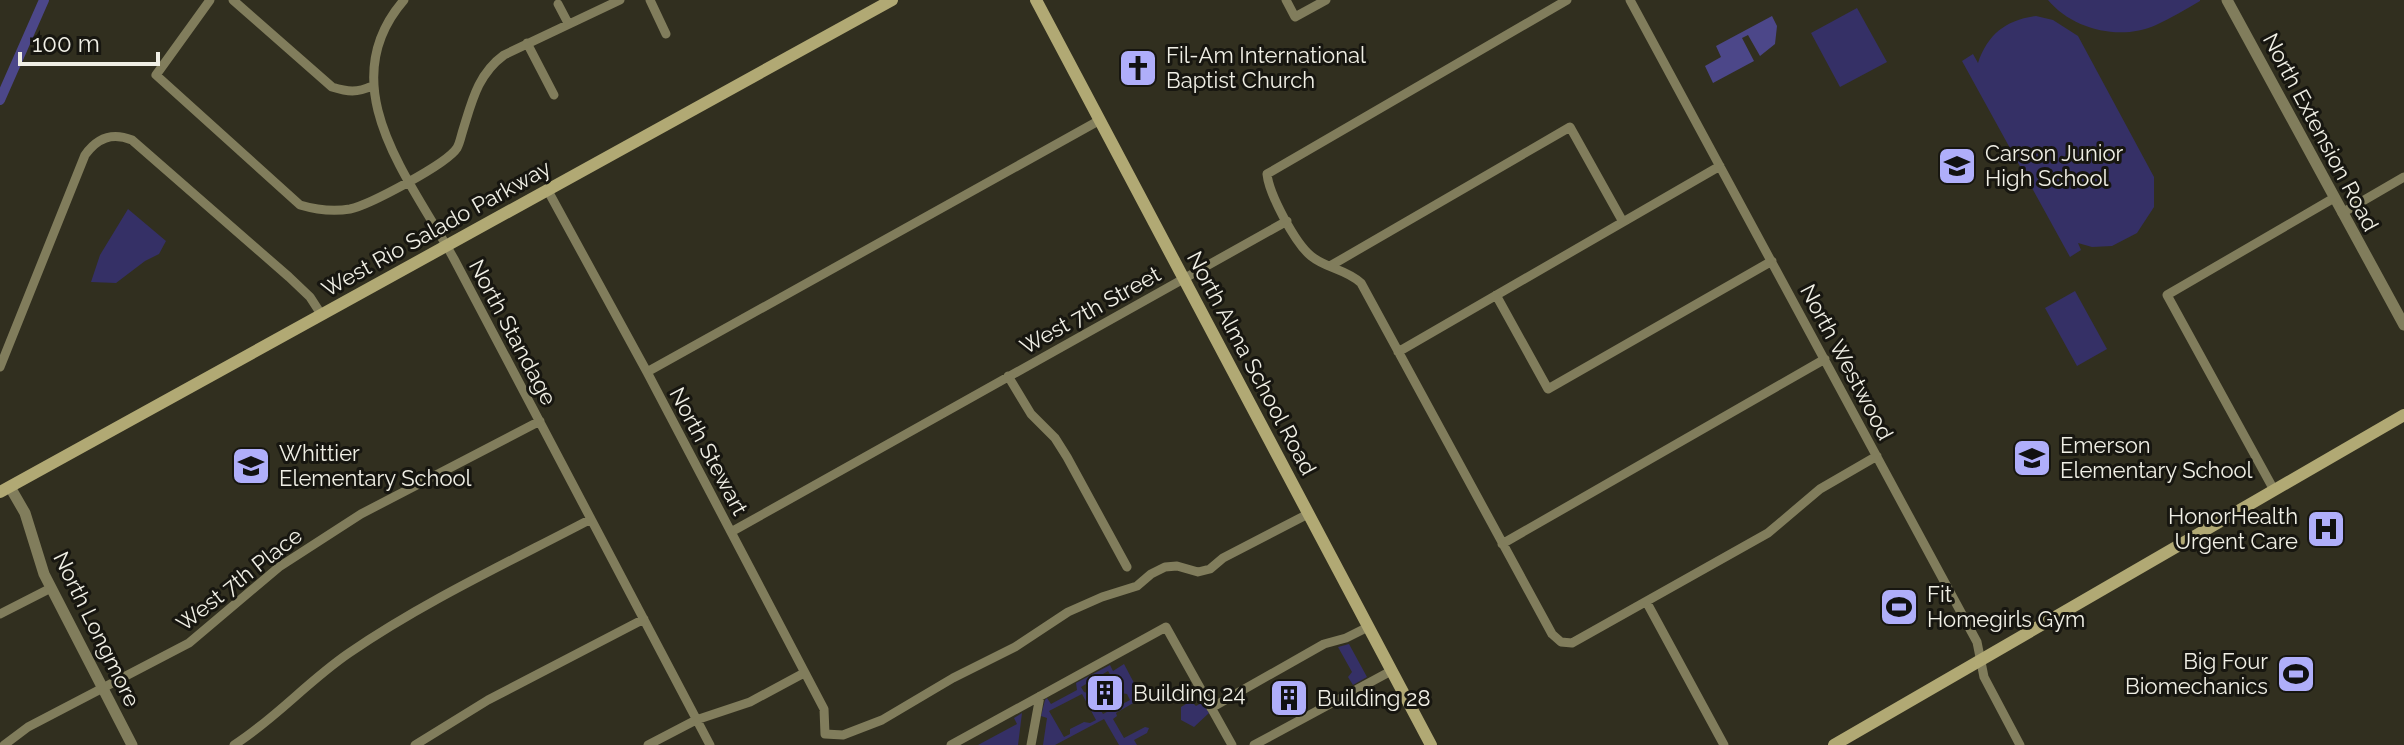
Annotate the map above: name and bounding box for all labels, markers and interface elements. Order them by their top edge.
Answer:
scale bar [20,16,158,66]
text: 100 m [32,29,100,58]
street label: North Extension Road [2258,29,2384,235]
place label: Fil-Am International Baptist Church [1166,42,1366,93]
church icon: Fil-Am International Baptist Church [1117,47,1159,89]
place label: Carson Junior High School [1985,140,2124,191]
school or university icon: Carson Junior High School [1936,145,1978,187]
street label: West Rio Salado Parkway [317,154,555,302]
street label: North Alma School Road [1182,247,1322,479]
street label: North Standage [464,255,562,409]
street label: West 7th Street [1015,260,1165,359]
street label: North Westwood [1795,280,1899,444]
street label: North Stewart [664,383,754,520]
place label: Emerson Elementary School [2060,432,2253,483]
school or university icon: Emerson Elementary School [2011,437,2053,479]
place label: Whittier Elementary School [279,440,472,491]
school or university icon: Whittier Elementary School [230,445,272,487]
place label: HonorHealth Urgent Care [2168,503,2298,554]
hospital icon: HonorHealth Urgent Care [2305,508,2347,550]
street label: West 7th Place [171,522,307,636]
street label: North Longmore [48,547,146,711]
place label: Fit Homegirls Gym [1927,581,2085,632]
sports icon: Fit Homegirls Gym [1878,586,1920,628]
place label: Big Four Biomechanics [2125,648,2268,699]
sports icon: Big Four Biomechanics [2275,653,2317,695]
building icon: Building 24 [1084,672,1126,714]
building icon: Building 28 [1268,677,1310,719]
place label: Building 24 [1133,680,1246,706]
place label: Building 28 [1317,685,1431,711]

